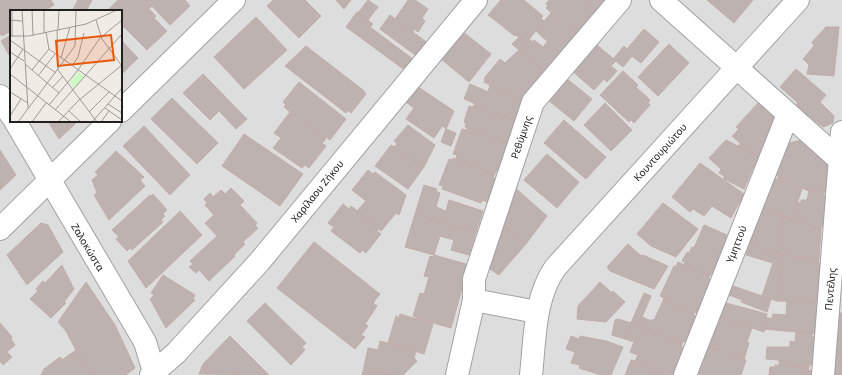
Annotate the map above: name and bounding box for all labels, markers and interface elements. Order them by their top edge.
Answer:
inset map [10,10,122,122]
street label: Ρεθύμνης [507,113,535,161]
street label: Κουντουριώτου [630,120,690,184]
street label: Χαρίλαου Ζήκου [288,157,346,225]
street label: Ζαλοκώστα [68,220,108,274]
street label: Υμηττού [722,223,750,265]
street label: Πεντέλης [821,267,839,311]

